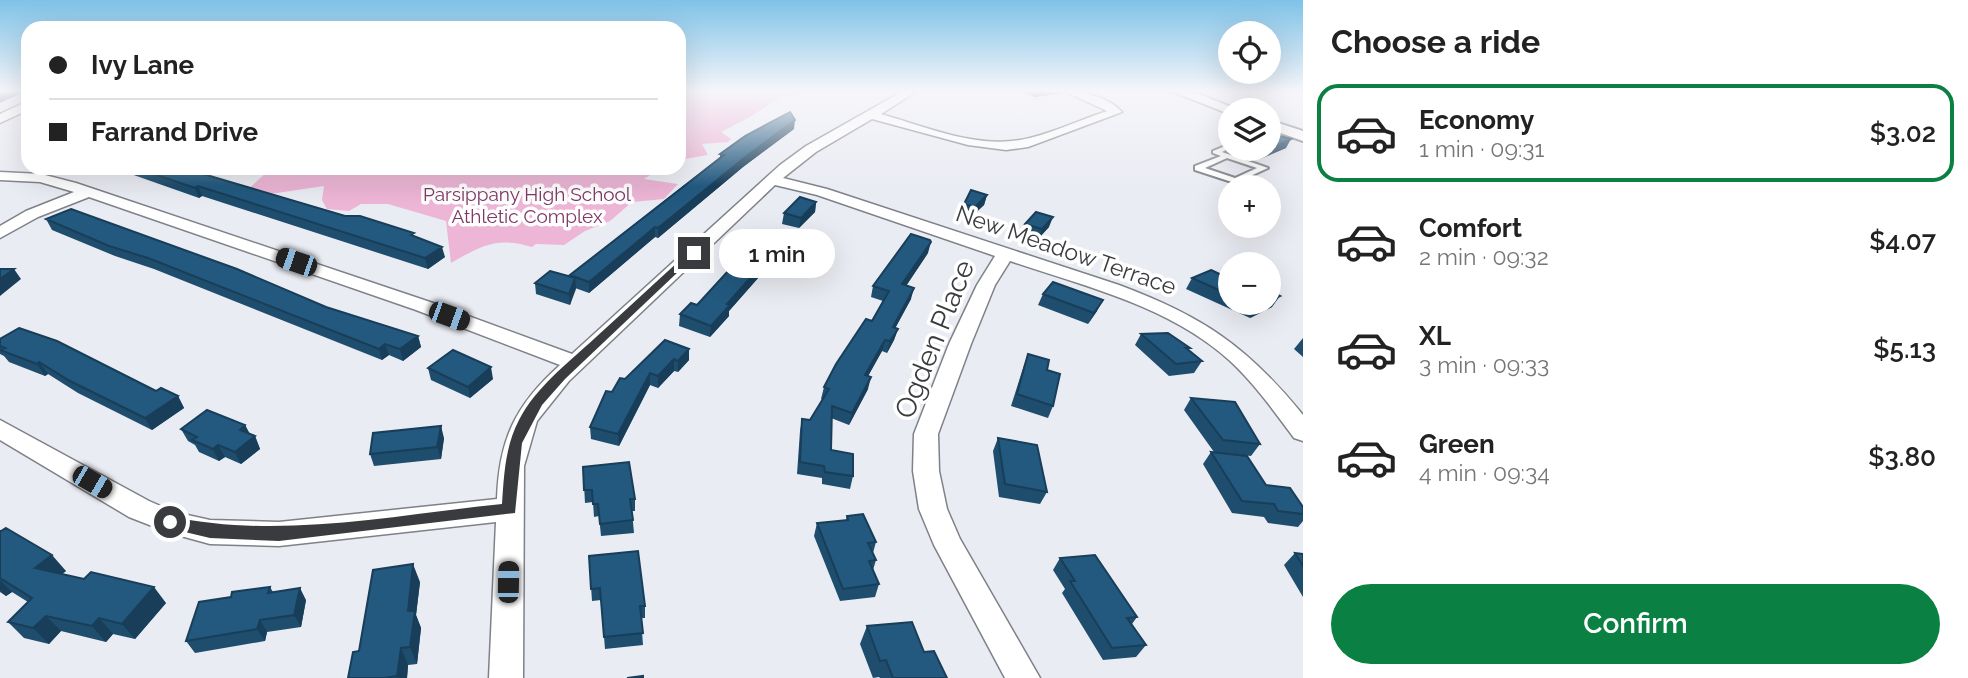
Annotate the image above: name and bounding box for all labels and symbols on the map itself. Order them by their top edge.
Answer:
park label: Parsippany High School Athletic Complex [423,183,632,227]
street label: New Meadow Terrace [953,199,1180,300]
callout: 1 min [718,229,834,278]
route end [678,237,710,269]
car [273,245,320,279]
street label: Ogden Place [888,255,981,423]
car [426,299,473,333]
car [69,462,116,502]
route start [154,506,186,538]
car [498,561,519,603]

